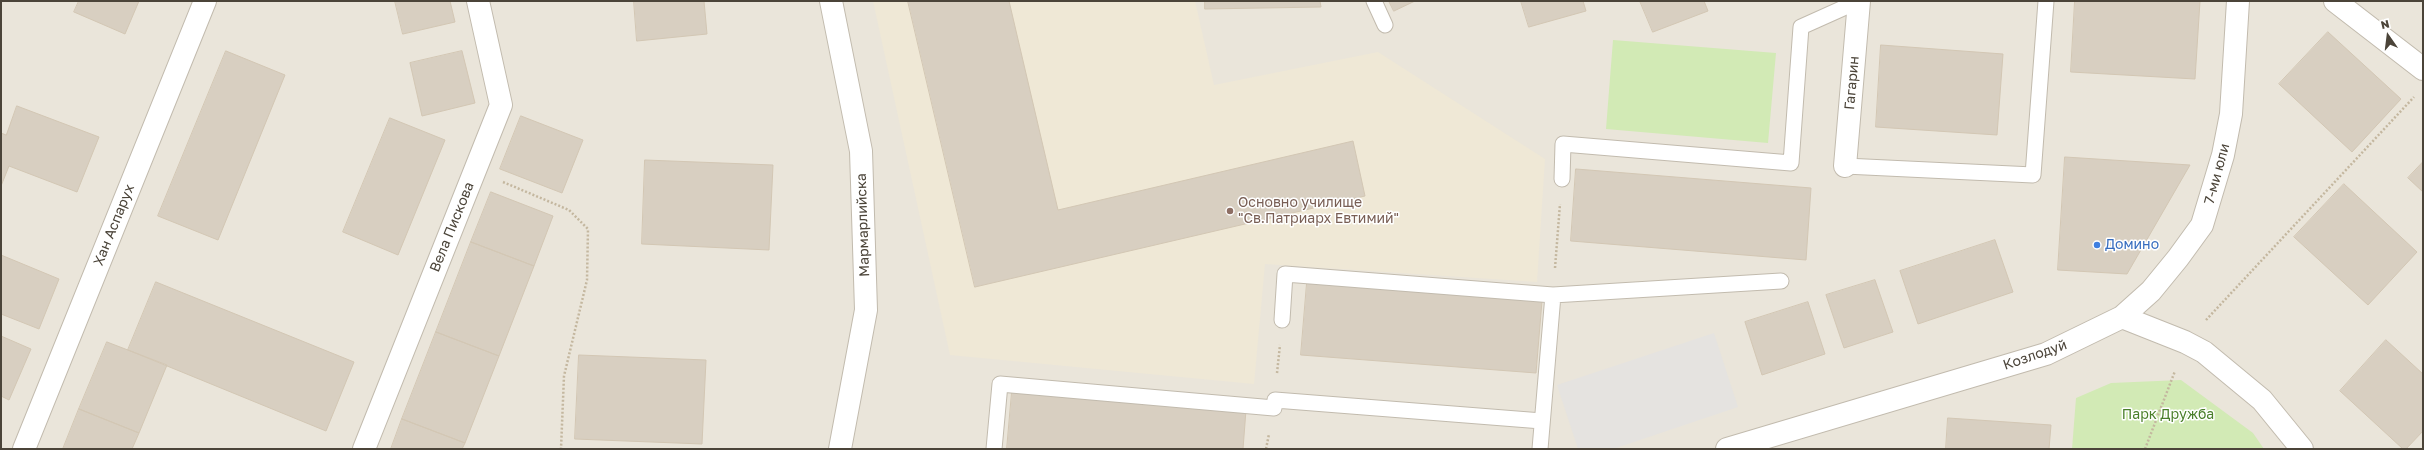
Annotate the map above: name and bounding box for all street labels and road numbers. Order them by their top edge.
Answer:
street label: Гагарин [1841,55,1863,111]
street label: 7-ми юли [2201,142,2233,206]
street label: Мармарлийска [853,173,873,277]
street label: Вела Пискова [426,180,478,274]
street label: Хан Аспарух [90,182,138,268]
street label: Козлодуй [2001,336,2069,374]

